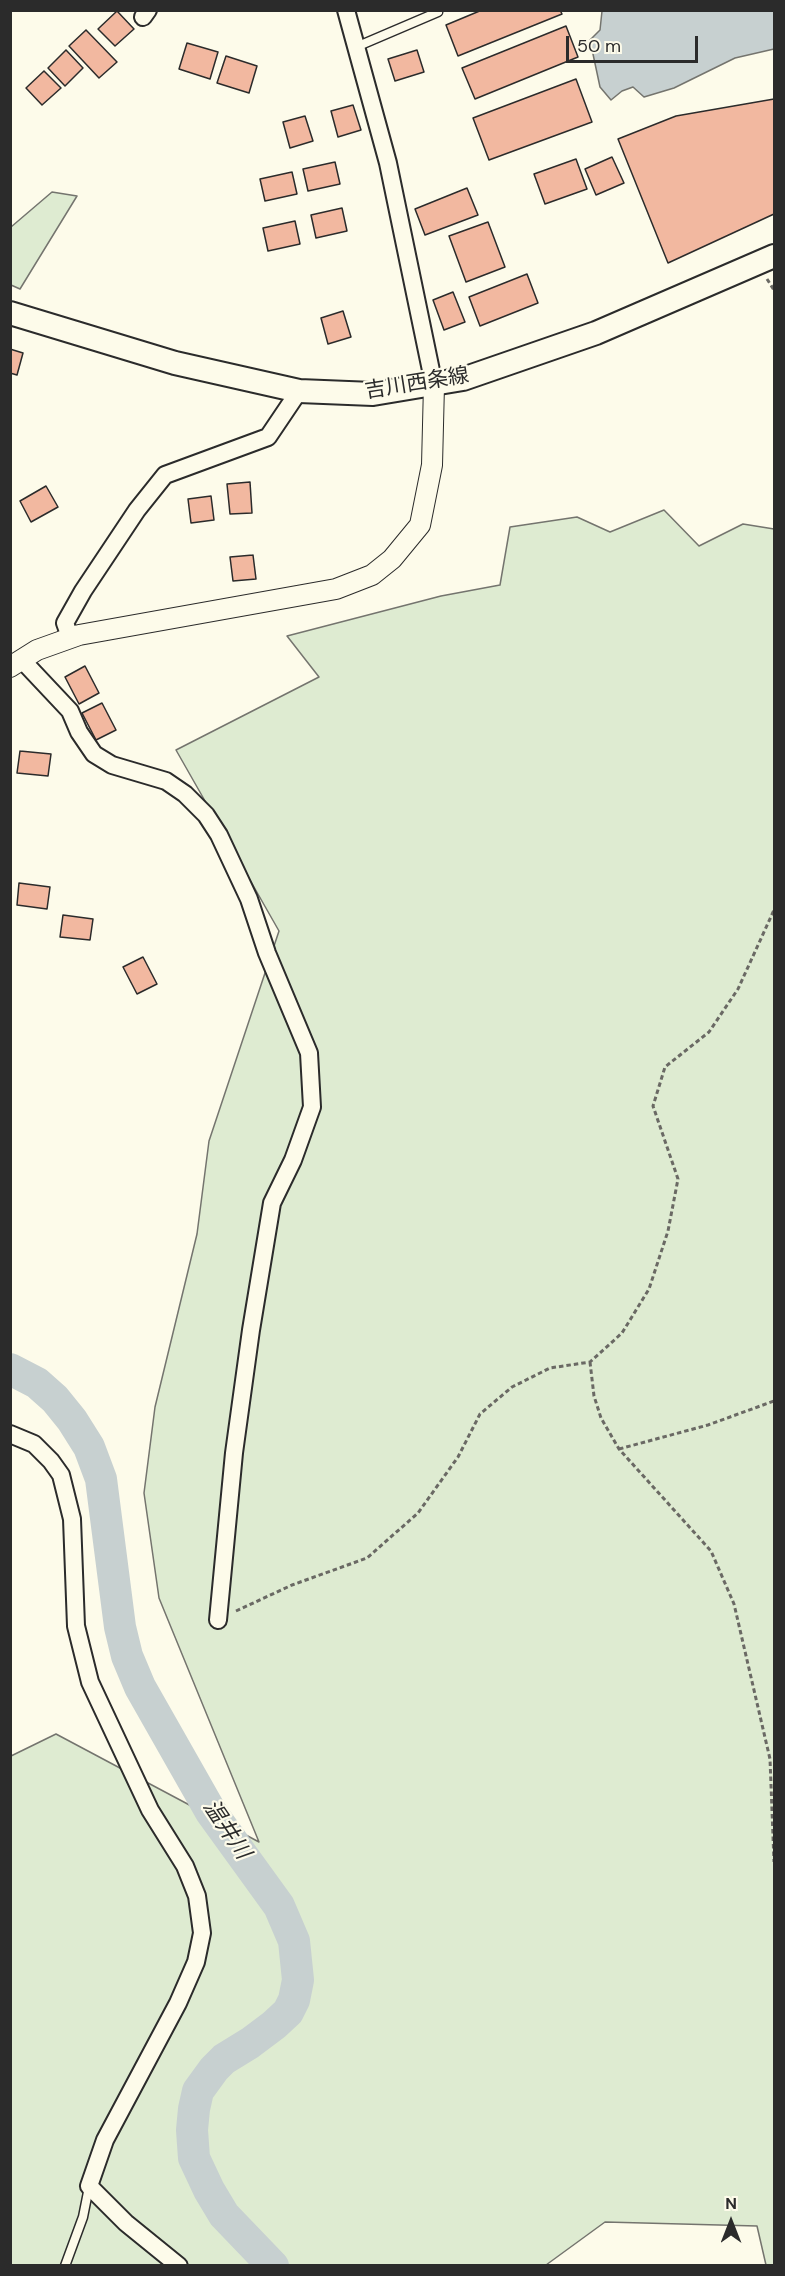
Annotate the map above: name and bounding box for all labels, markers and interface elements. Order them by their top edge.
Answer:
scale bar [569,24,701,62]
text: 50 m [577,34,621,58]
street label: 吉川西条線 [363,363,471,405]
water label: 温井川 [197,1795,255,1865]
north arrow [701,2192,761,2252]
text: N [725,2193,737,2214]

